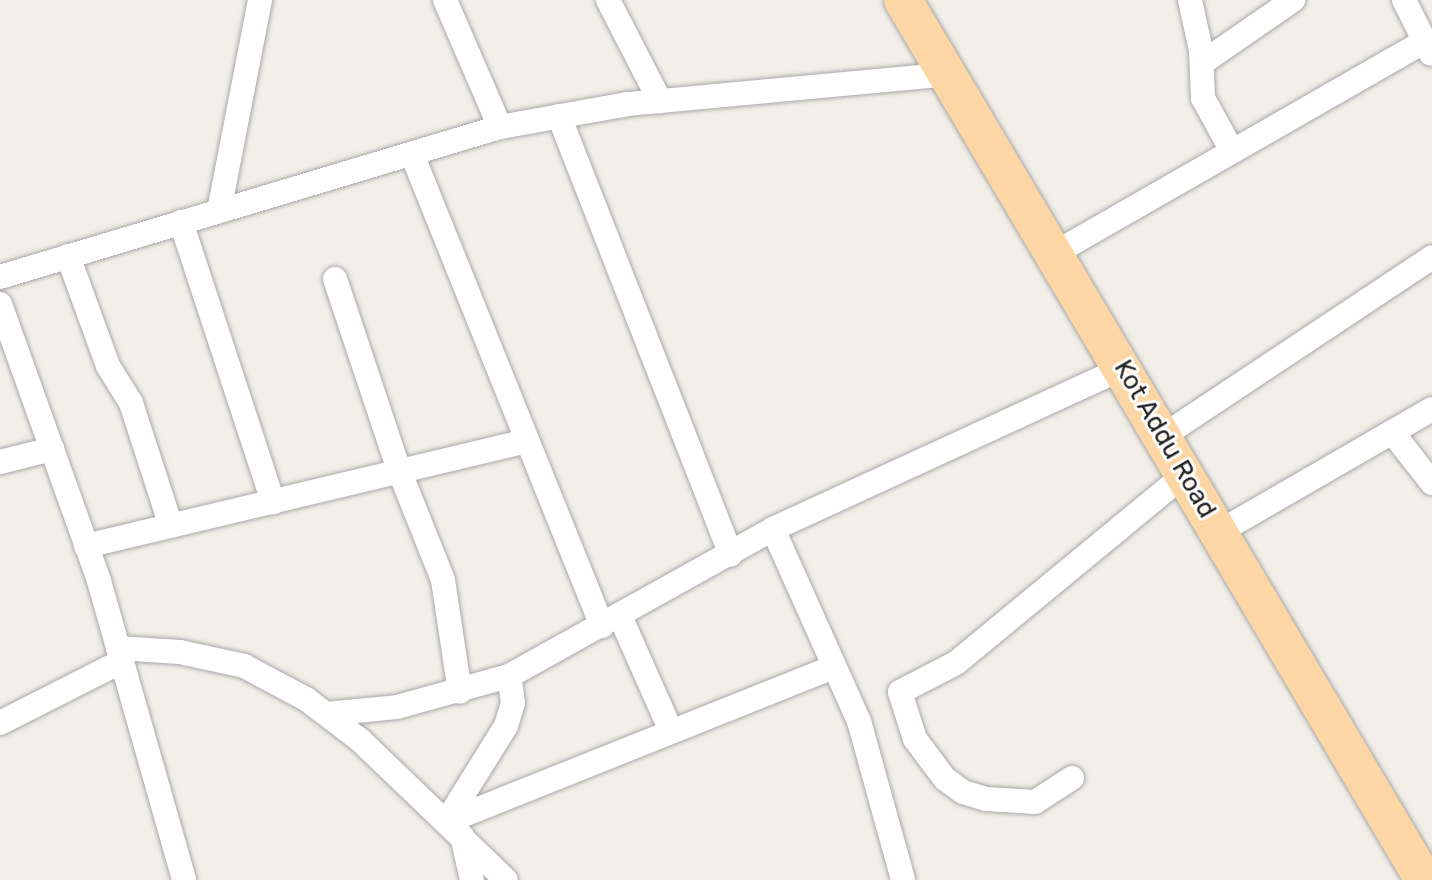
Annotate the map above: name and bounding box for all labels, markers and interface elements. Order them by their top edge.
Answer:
street label: Kot Addu Road [1107,354,1223,524]

